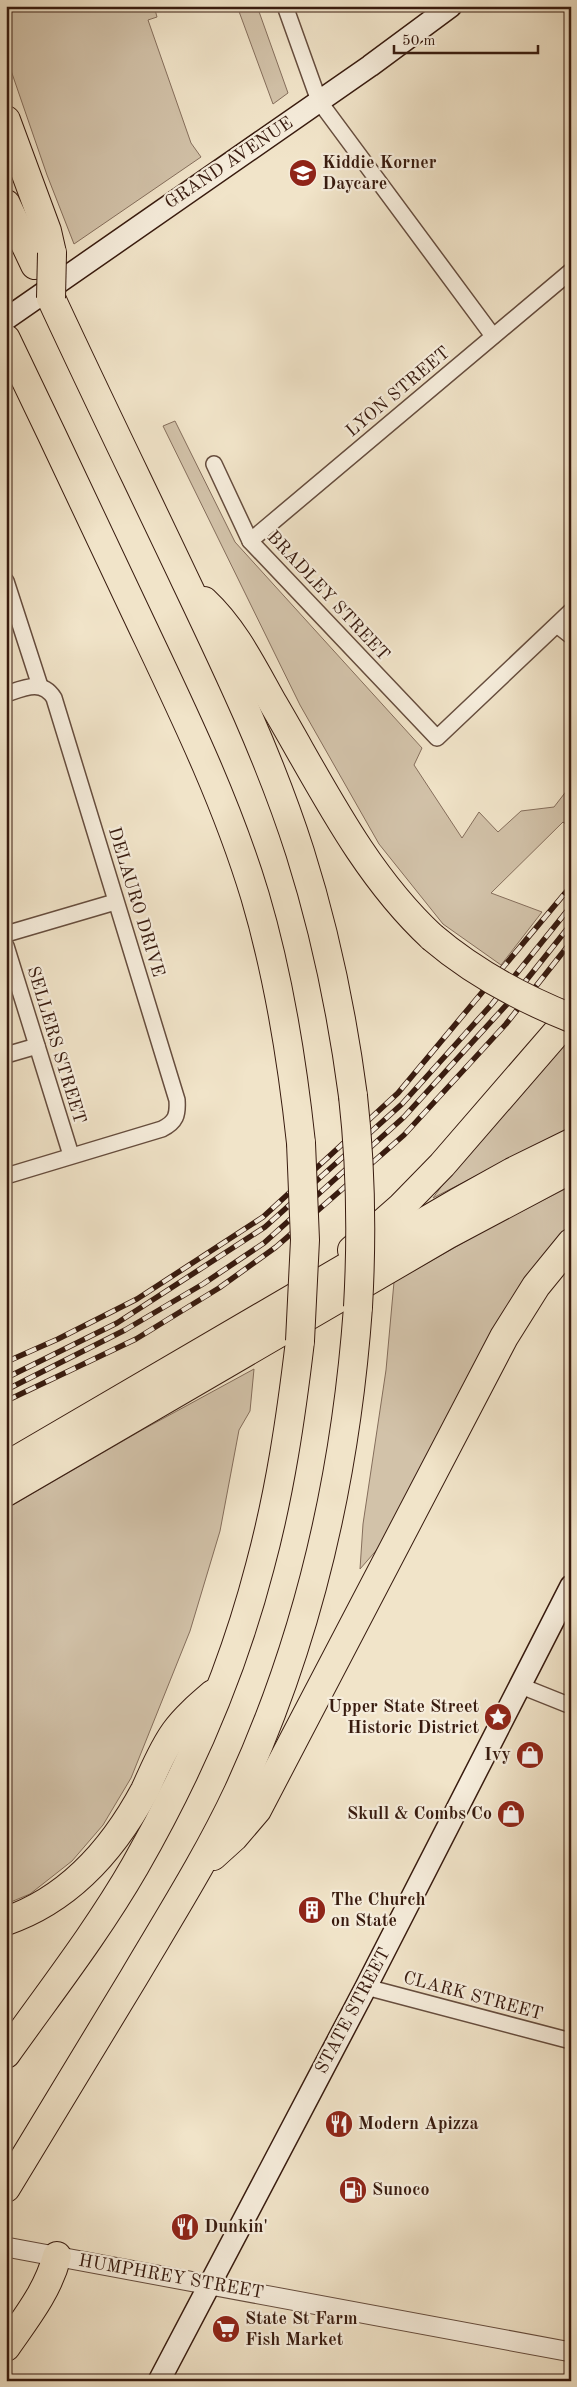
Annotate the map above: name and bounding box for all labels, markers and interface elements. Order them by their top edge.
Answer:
scale bar [394,22,538,54]
text: 50 m [402,34,436,49]
street label: GRAND AVENUE [162,114,296,212]
place label: Kiddie Korner Daycare [322,154,437,193]
school or university icon: Kiddie Korner Daycare [288,158,318,188]
street label: LYON STREET [343,344,453,440]
street label: BRADLEY STREET [263,528,393,664]
street label: DELAURO DRIVE [105,825,167,979]
street label: SELLERS STREET [23,964,89,1126]
place label: Upper State Street Historic District [328,1698,479,1737]
place icon: Upper State Street Historic District [483,1702,513,1732]
shop icon: Ivy [515,1740,545,1770]
place label: Ivy [484,1746,511,1764]
shop icon: Skull & Combs Co [496,1799,526,1829]
place label: Skull & Combs Co [347,1805,492,1823]
place label: The Church on State [331,1891,426,1930]
building icon: The Church on State [297,1895,327,1925]
street label: STATE STREET [312,1945,394,2077]
street label: CLARK STREET [401,1969,545,2023]
restaurant icon: Modern Apizza [324,2109,354,2139]
place label: Modern Apizza [358,2115,479,2133]
fuel station icon: Sunoco [338,2175,368,2205]
place label: Sunoco [372,2181,430,2199]
restaurant icon: Dunkin' [170,2212,200,2242]
place label: Dunkin' [204,2218,268,2236]
street label: HUMPHREY STREET [77,2252,265,2302]
place label: State St Farm Fish Market [245,2310,358,2349]
supermarket icon: State St Farm Fish Market [211,2314,241,2344]

